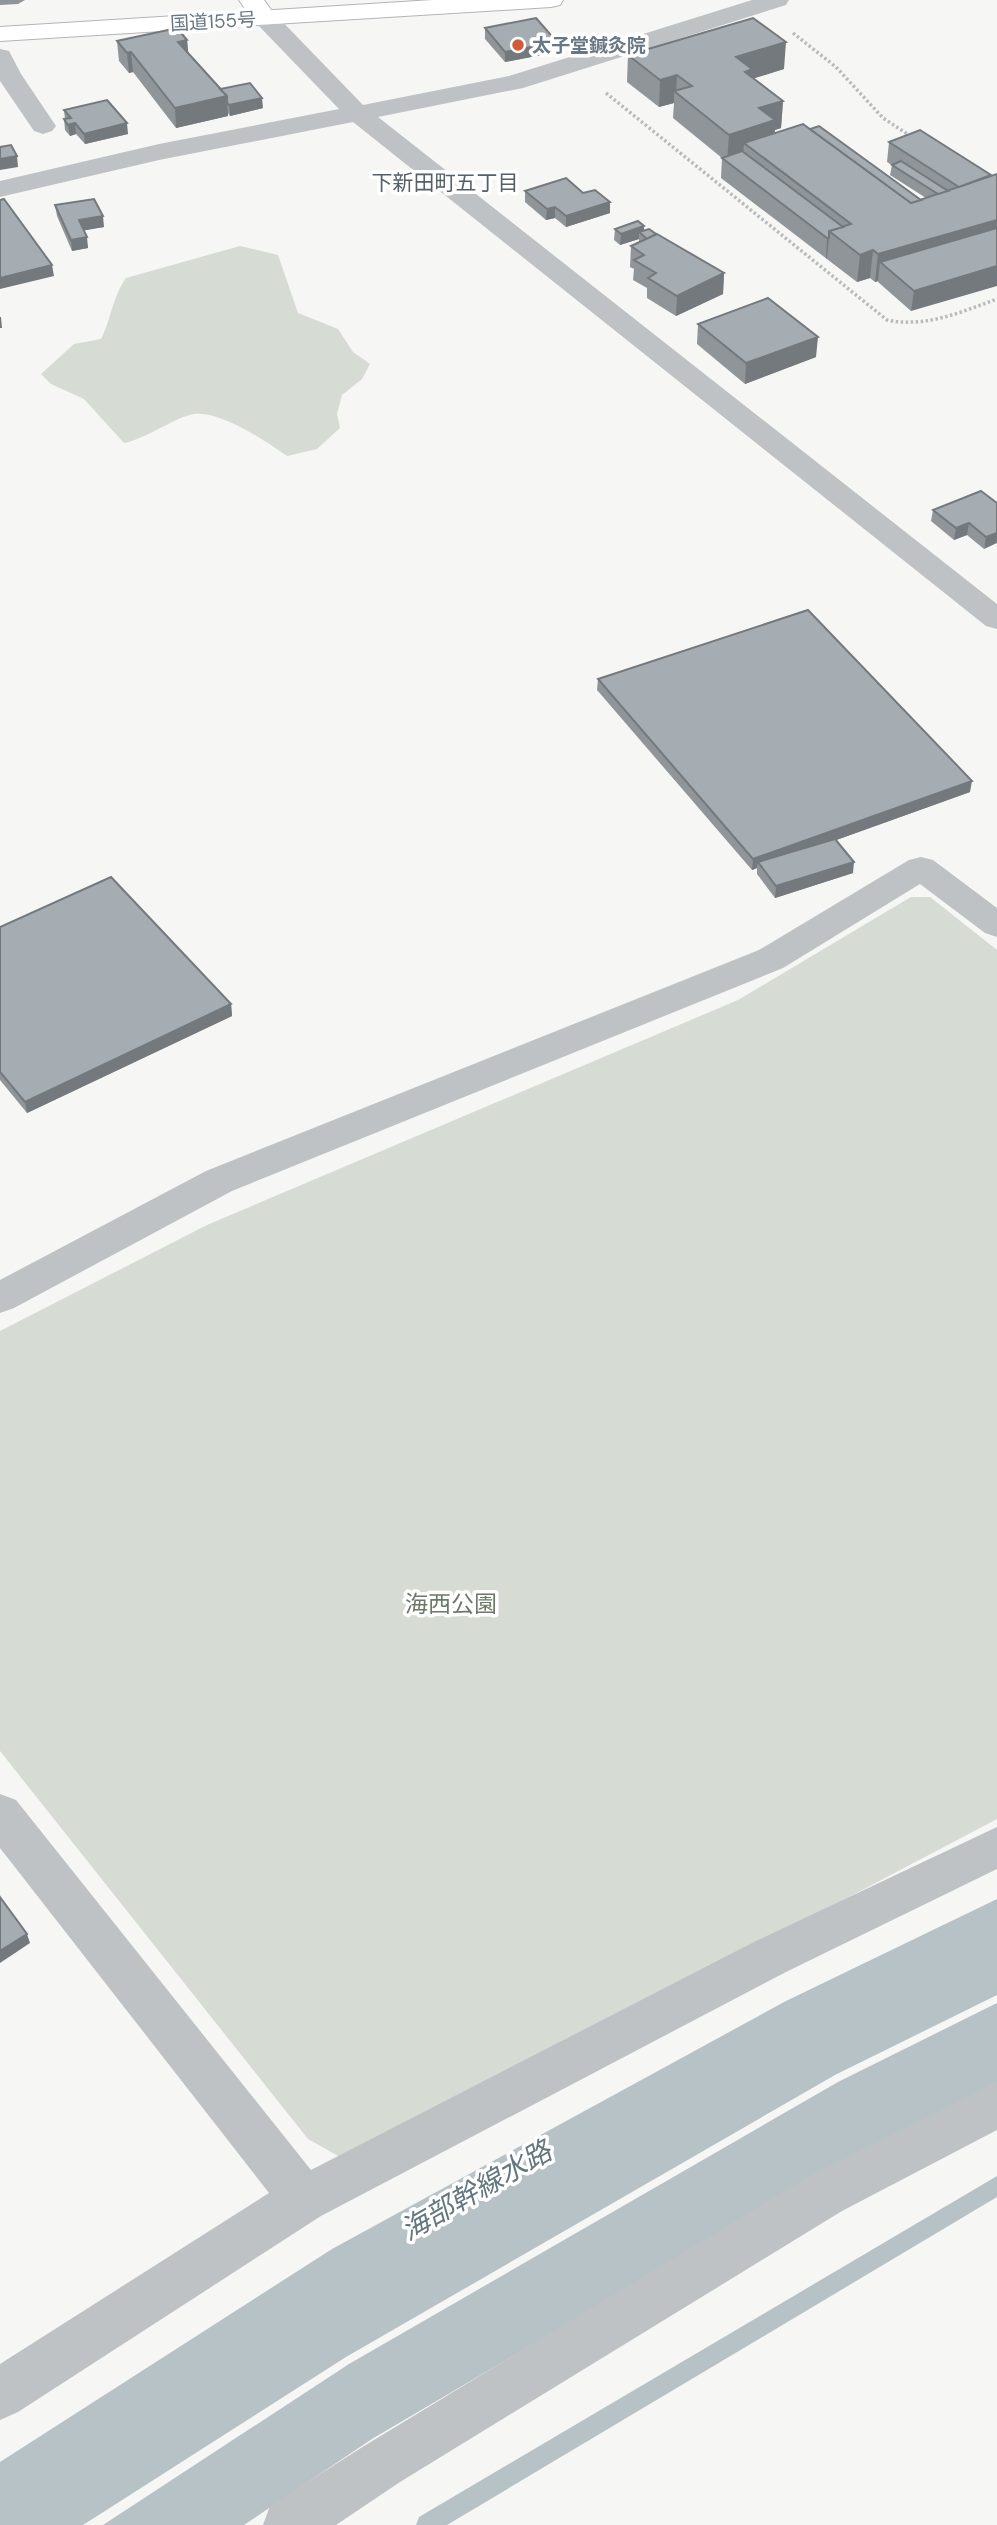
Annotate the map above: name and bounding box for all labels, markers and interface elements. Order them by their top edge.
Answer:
street label: 国道155号 [169,7,257,36]
place label: 太子堂鍼灸院 [532,33,646,58]
marker: 太子堂鍼灸院 [510,37,526,53]
district label: 下新田町五丁目 [372,169,519,197]
park label: 海西公園 [405,1589,497,1619]
water label: 海部幹線水路 [394,2131,560,2248]

